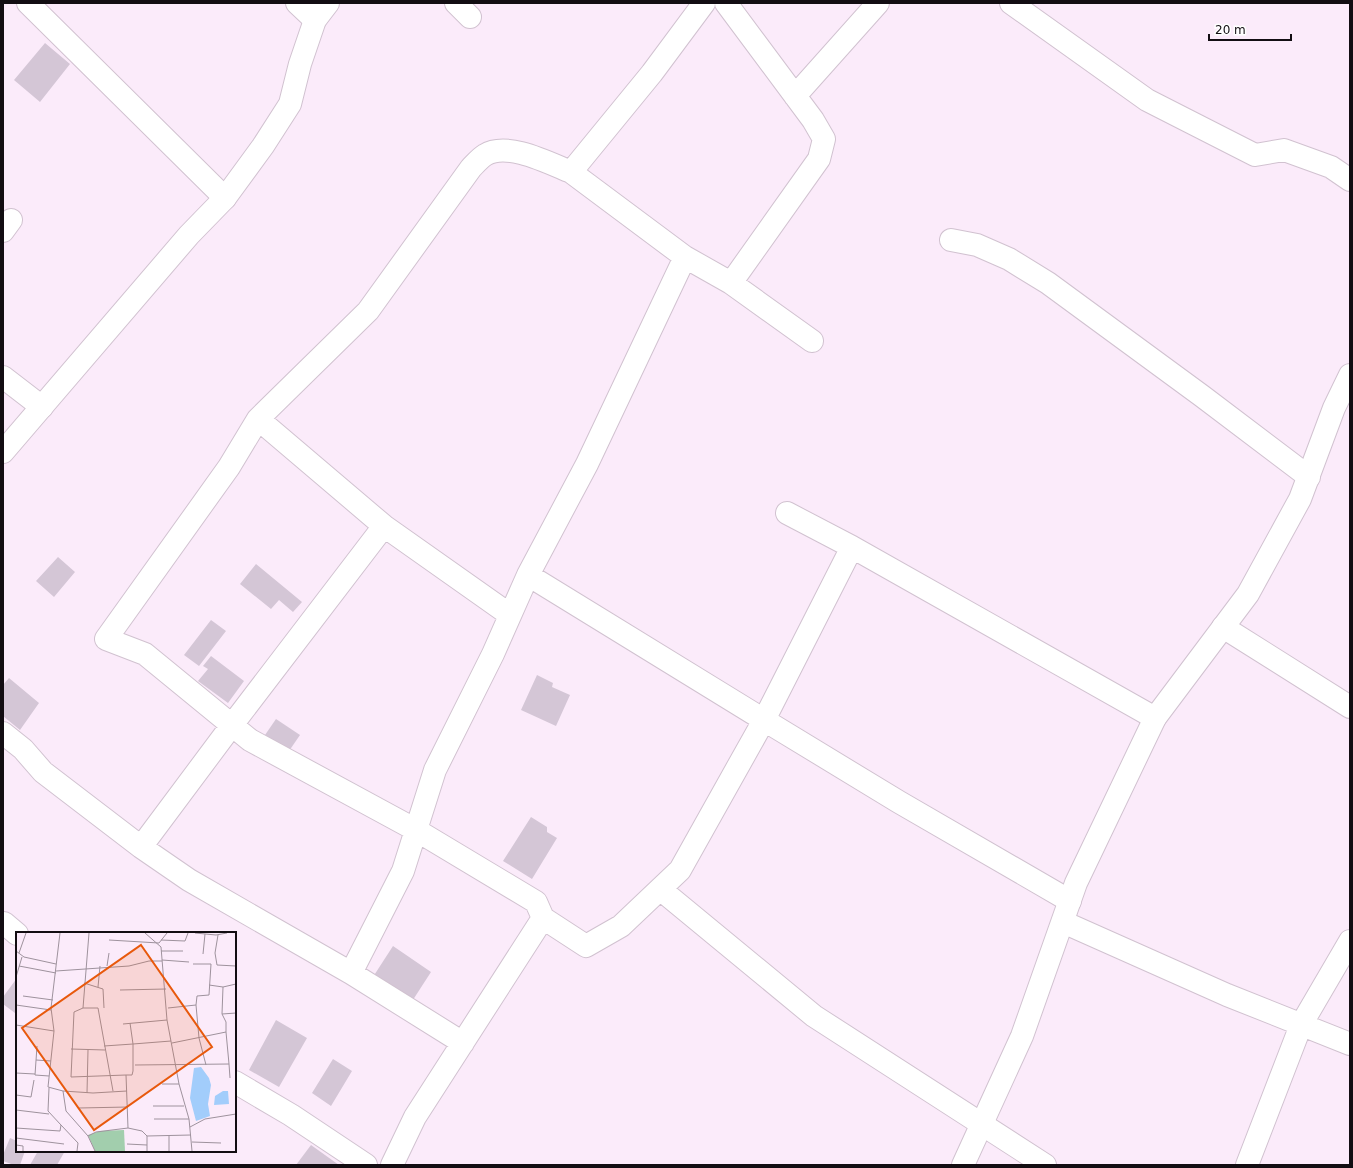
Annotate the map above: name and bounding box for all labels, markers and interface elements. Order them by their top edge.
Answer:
scale bar [1209,16,1291,42]
text: 20 m [1215,23,1246,37]
inset map [16,932,236,1152]

